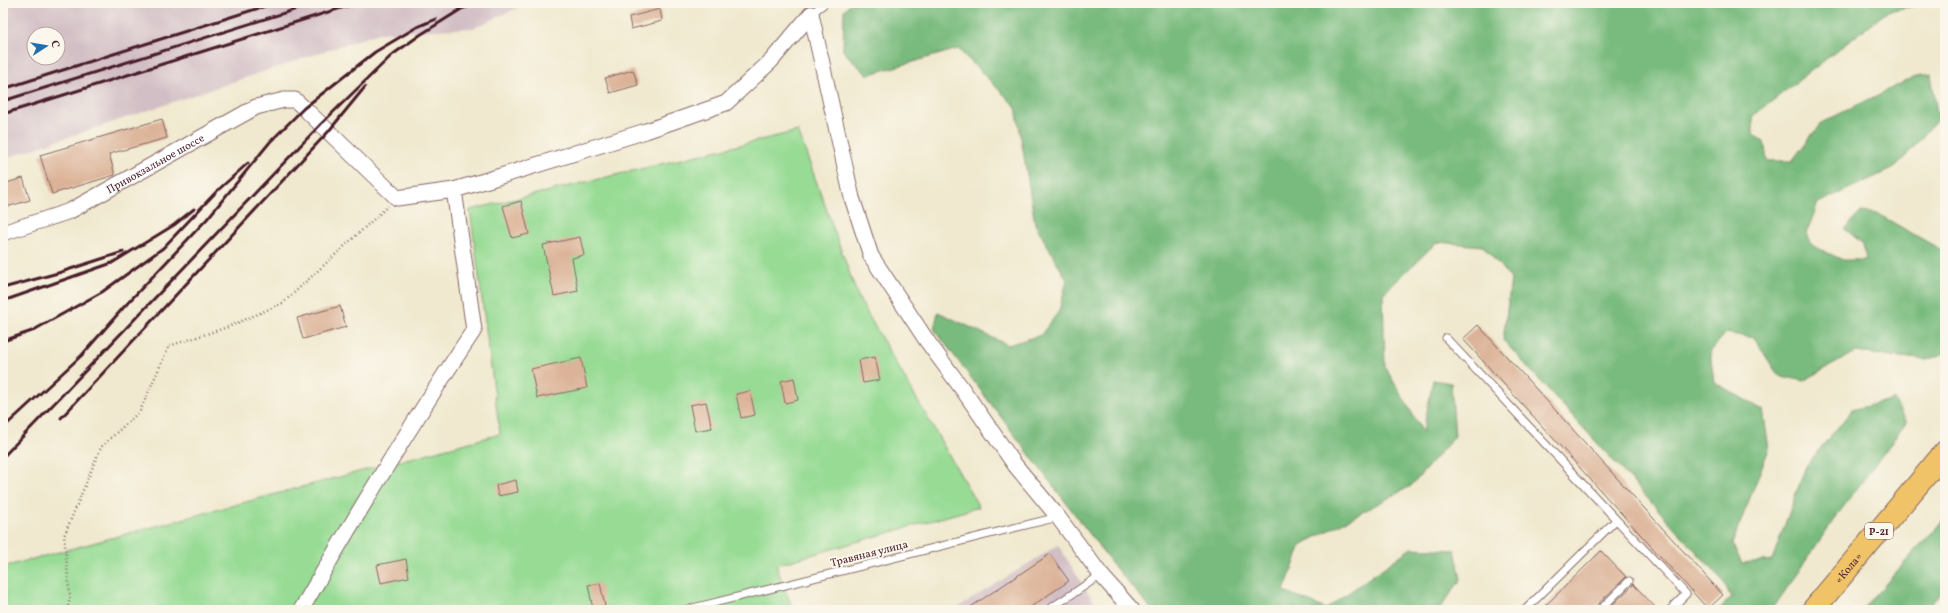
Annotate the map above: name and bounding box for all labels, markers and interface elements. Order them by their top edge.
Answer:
north arrow [26,26,66,66]
text: С [46,39,62,49]
street label: Привокзальное шоссе [104,131,208,198]
road number: Р-21 [1865,523,1893,539]
street label: Травяная улица [829,537,910,571]
street label: «Кола» [1832,550,1867,587]

